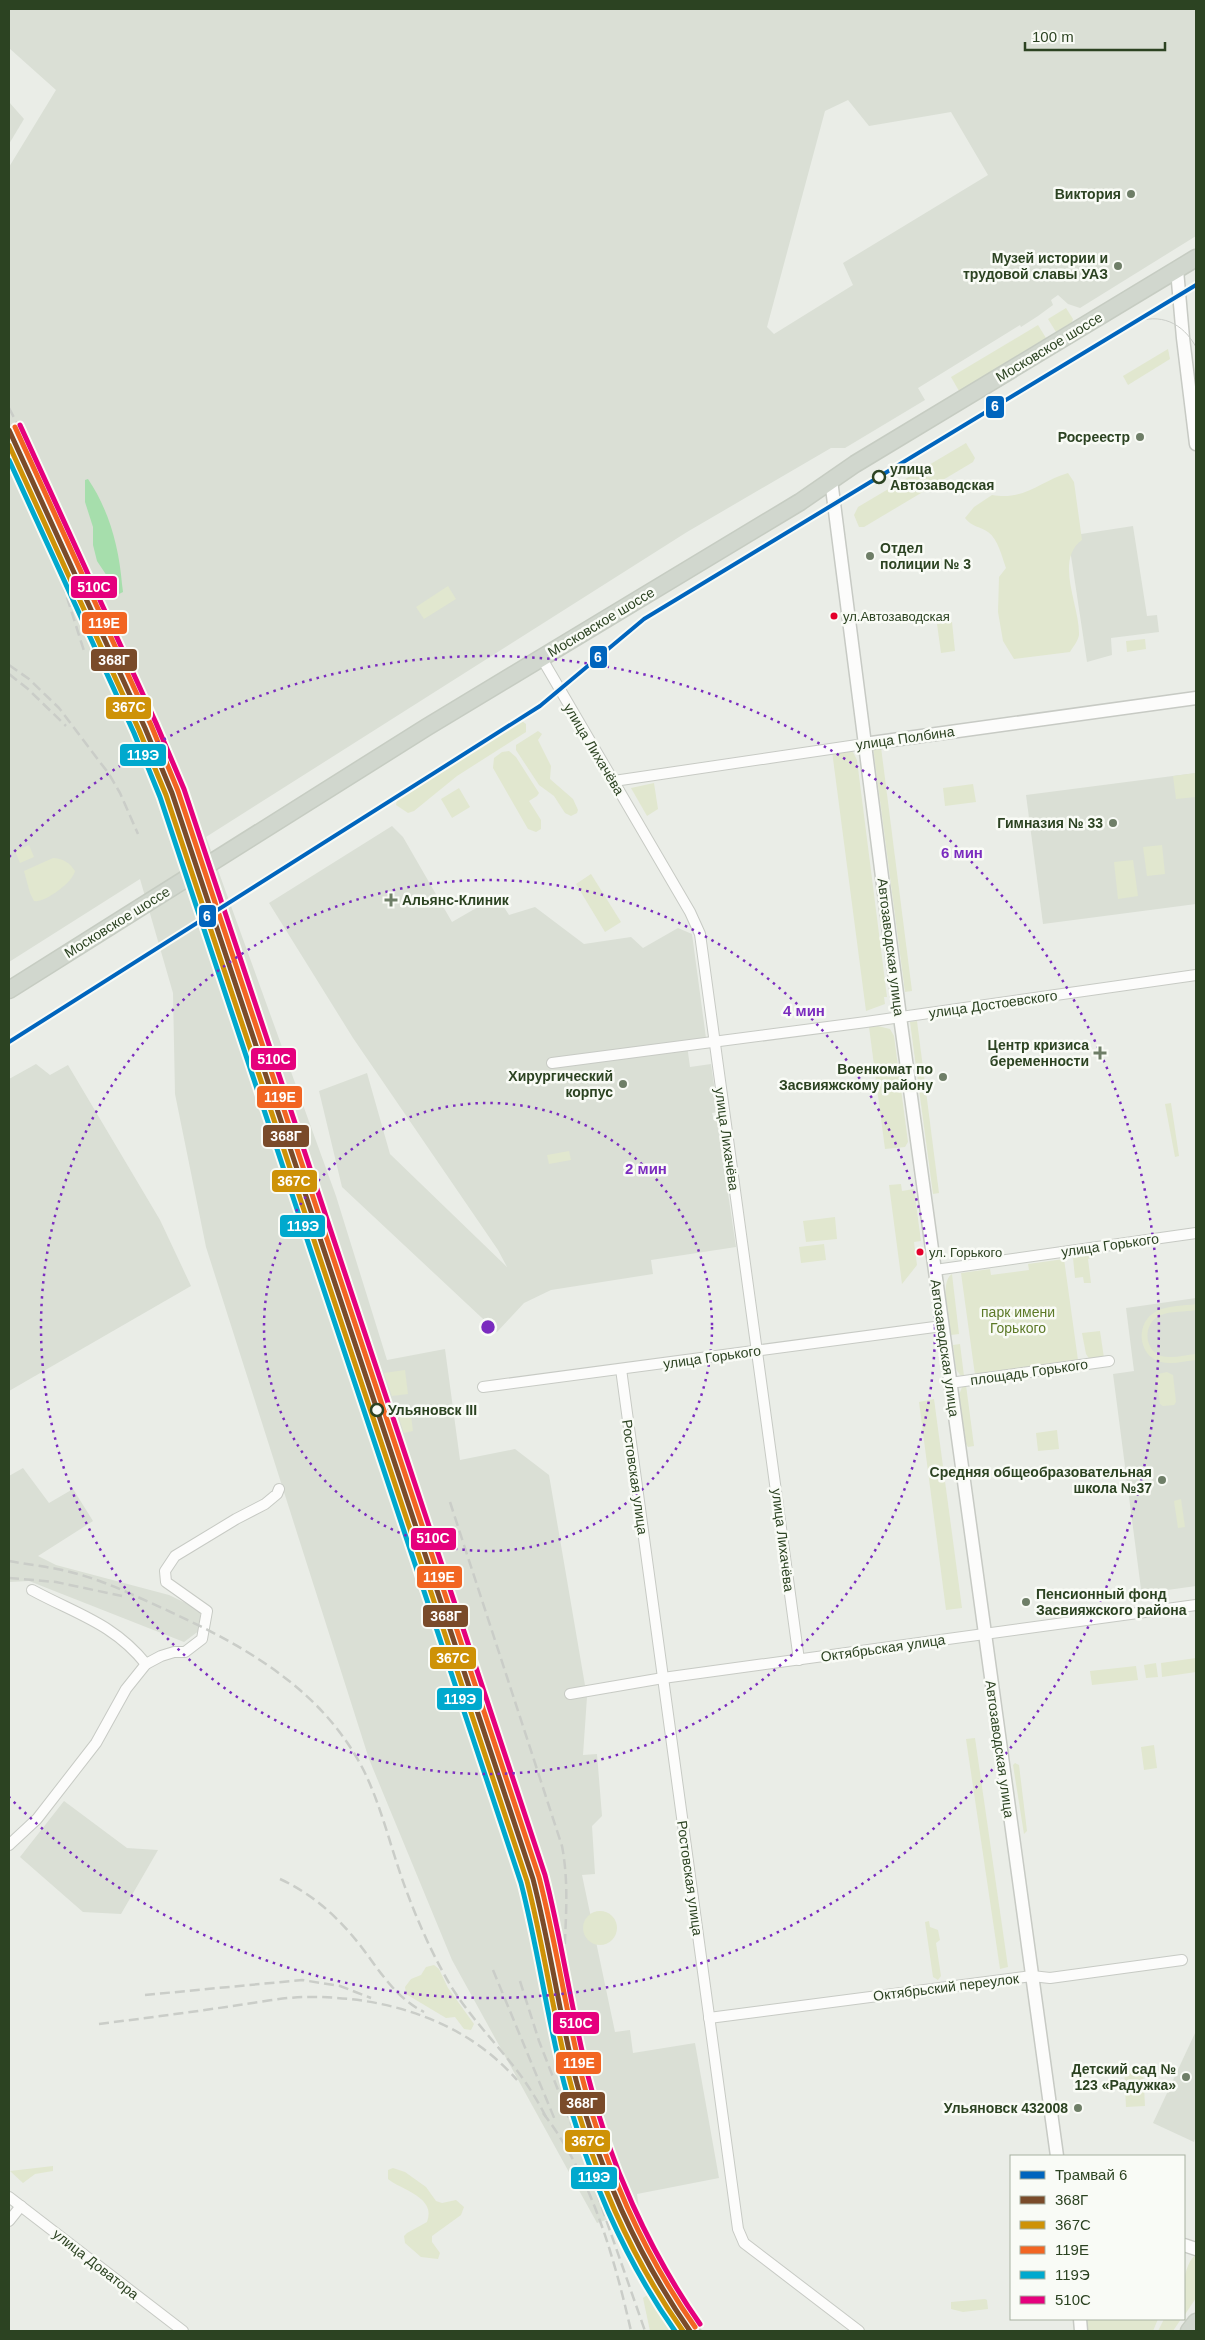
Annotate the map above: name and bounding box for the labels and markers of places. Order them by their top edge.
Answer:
place label: Виктория [1055,186,1121,202]
marker: Виктория [1125,188,1137,200]
place label: Музей истории и трудовой славы УАЗ [963,250,1108,282]
marker: Музей истории и трудовой славы УАЗ [1112,260,1124,272]
place label: Росреестр [1058,429,1130,445]
marker: Росреестр [1134,431,1146,443]
place label: улица Автозаводская [890,461,994,493]
marker: улица Автозаводская [872,470,886,484]
place label: Отдел полиции № 3 [880,540,971,572]
marker: Отдел полиции № 3 [864,550,876,562]
place label: ул.Автозаводская [843,609,950,624]
marker: ул.Автозаводская [829,611,839,621]
place label: Гимназия № 33 [997,815,1103,831]
marker: Гимназия № 33 [1107,817,1119,829]
place label: Альянс-Клиник [402,892,510,908]
marker: Альянс-Клиник [384,893,398,907]
place label: Центр кризиса беременности [988,1037,1089,1069]
marker: Центр кризиса беременности [1093,1046,1107,1060]
place label: Военкомат по Засвияжскому району [779,1061,933,1093]
place label: Хирургический корпус [508,1068,613,1100]
marker: Военкомат по Засвияжскому району [937,1071,949,1083]
marker: Хирургический корпус [617,1078,629,1090]
place label: ул. Горького [929,1245,1002,1260]
marker: ул. Горького [915,1247,925,1257]
centre of rings [479,1318,497,1336]
place label: Ульяновск III [388,1402,477,1418]
marker: Ульяновск III [370,1403,384,1417]
place label: Средняя общеобразовательная школа №37 [930,1464,1152,1496]
marker: Средняя общеобразовательная школа №37 [1156,1474,1168,1486]
place label: Пенсионный фонд Засвияжского района [1036,1586,1187,1618]
marker: Пенсионный фонд Засвияжского района [1020,1596,1032,1608]
place label: Детский сад № 123 «Радужка» [1072,2061,1176,2093]
marker: Детский сад № 123 «Радужка» [1180,2071,1192,2083]
place label: Ульяновск 432008 [944,2100,1068,2116]
marker: Ульяновск 432008 [1072,2102,1084,2114]

